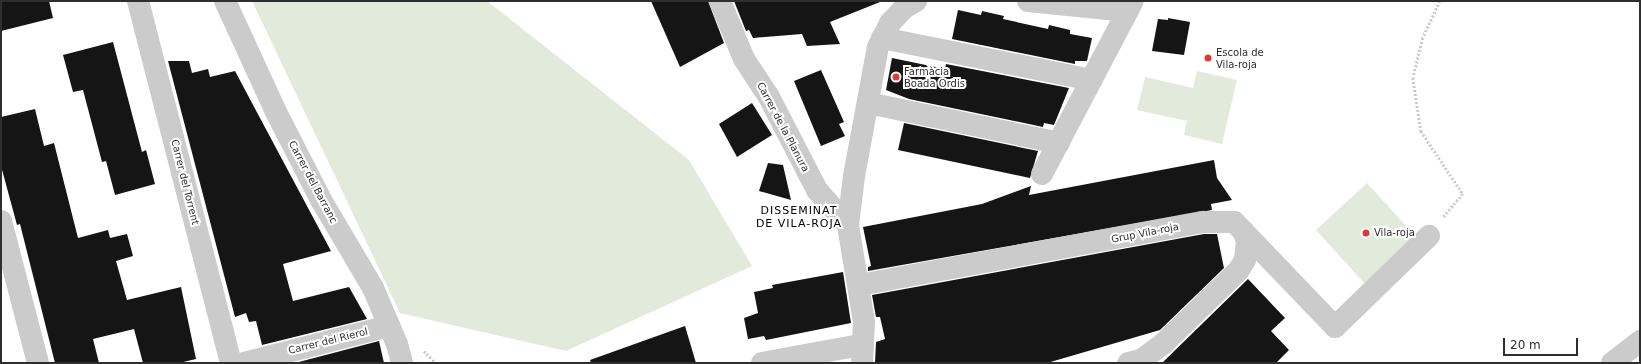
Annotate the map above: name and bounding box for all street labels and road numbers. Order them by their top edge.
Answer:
street label: Carrer de la Planura [754,80,812,174]
street label: Carrer del Torrent [169,138,201,226]
street label: Carrer del Barranc [286,139,340,225]
street label: Grup Vila-roja [1110,221,1180,245]
street label: Carrer del Rierol [287,325,369,357]

